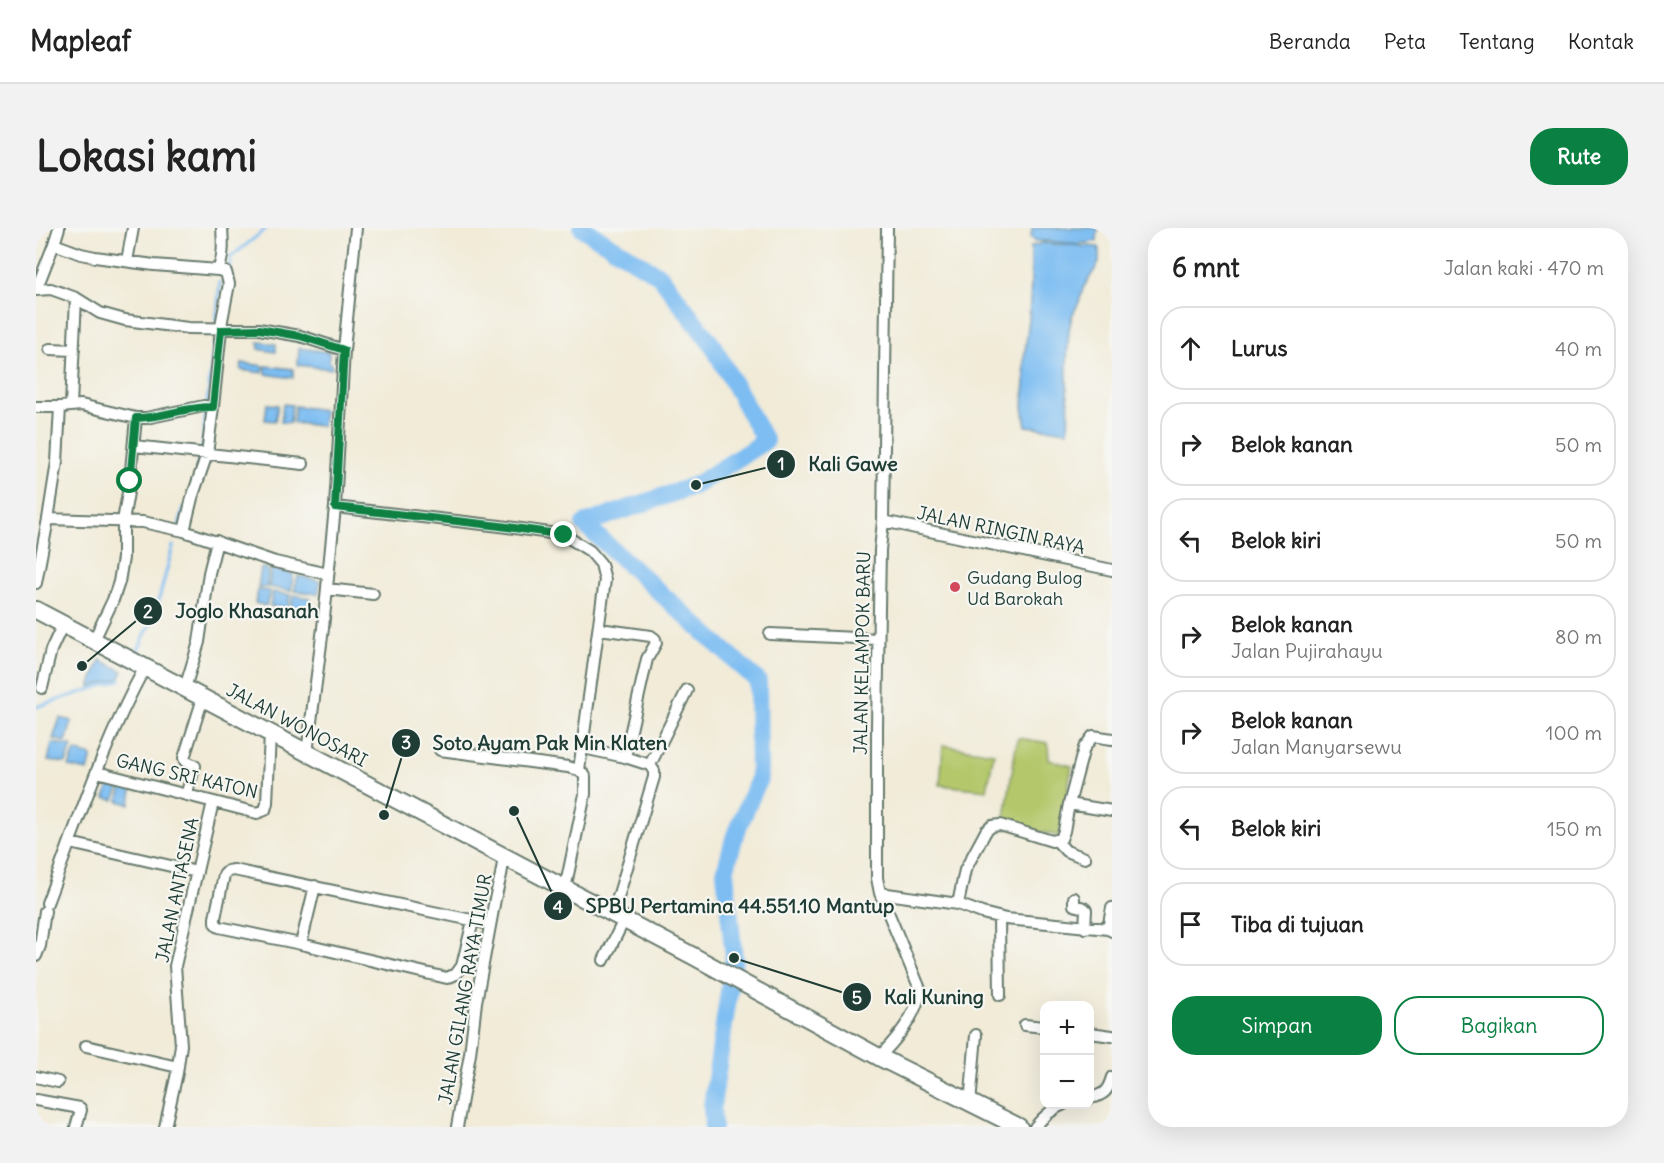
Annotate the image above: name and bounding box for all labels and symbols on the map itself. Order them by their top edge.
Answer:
callout: Kali Gawe [766,445,910,483]
text: Kali Gawe [808,451,898,476]
text: 1 [777,452,785,475]
route start [116,467,142,493]
street label: JALAN RINGIN RAYA [915,501,1087,559]
route end [550,521,576,547]
street label: JALAN KELAMPOK BARU [849,551,875,755]
place label: Gudang Bulog Ud Barokah [967,566,1083,610]
marker: Gudang Bulog Ud Barokah [948,580,962,594]
callout: Joglo Khasanah [133,592,330,630]
text: Joglo Khasanah [175,598,319,623]
text: 2 [143,600,153,623]
street label: JALAN WONOSARI [223,678,372,772]
callout: Soto Ayam Pak Min Klaten [391,724,679,762]
text: Soto Ayam Pak Min Klaten [433,730,668,755]
text: 3 [401,731,411,754]
street label: GANG SRI KATON [114,748,260,804]
street label: JALAN ANTASENA [150,815,204,965]
street label: JALAN GILANG RAYA TIMUR [433,872,497,1106]
callout: SPBU Pertamina 44.551.10 Mantup [543,887,906,925]
text: SPBU Pertamina 44.551.10 Mantup [586,893,894,918]
text: 4 [553,895,564,918]
callout: Kali Kuning [842,978,996,1016]
text: Kali Kuning [884,984,984,1009]
text: 5 [852,986,862,1009]

